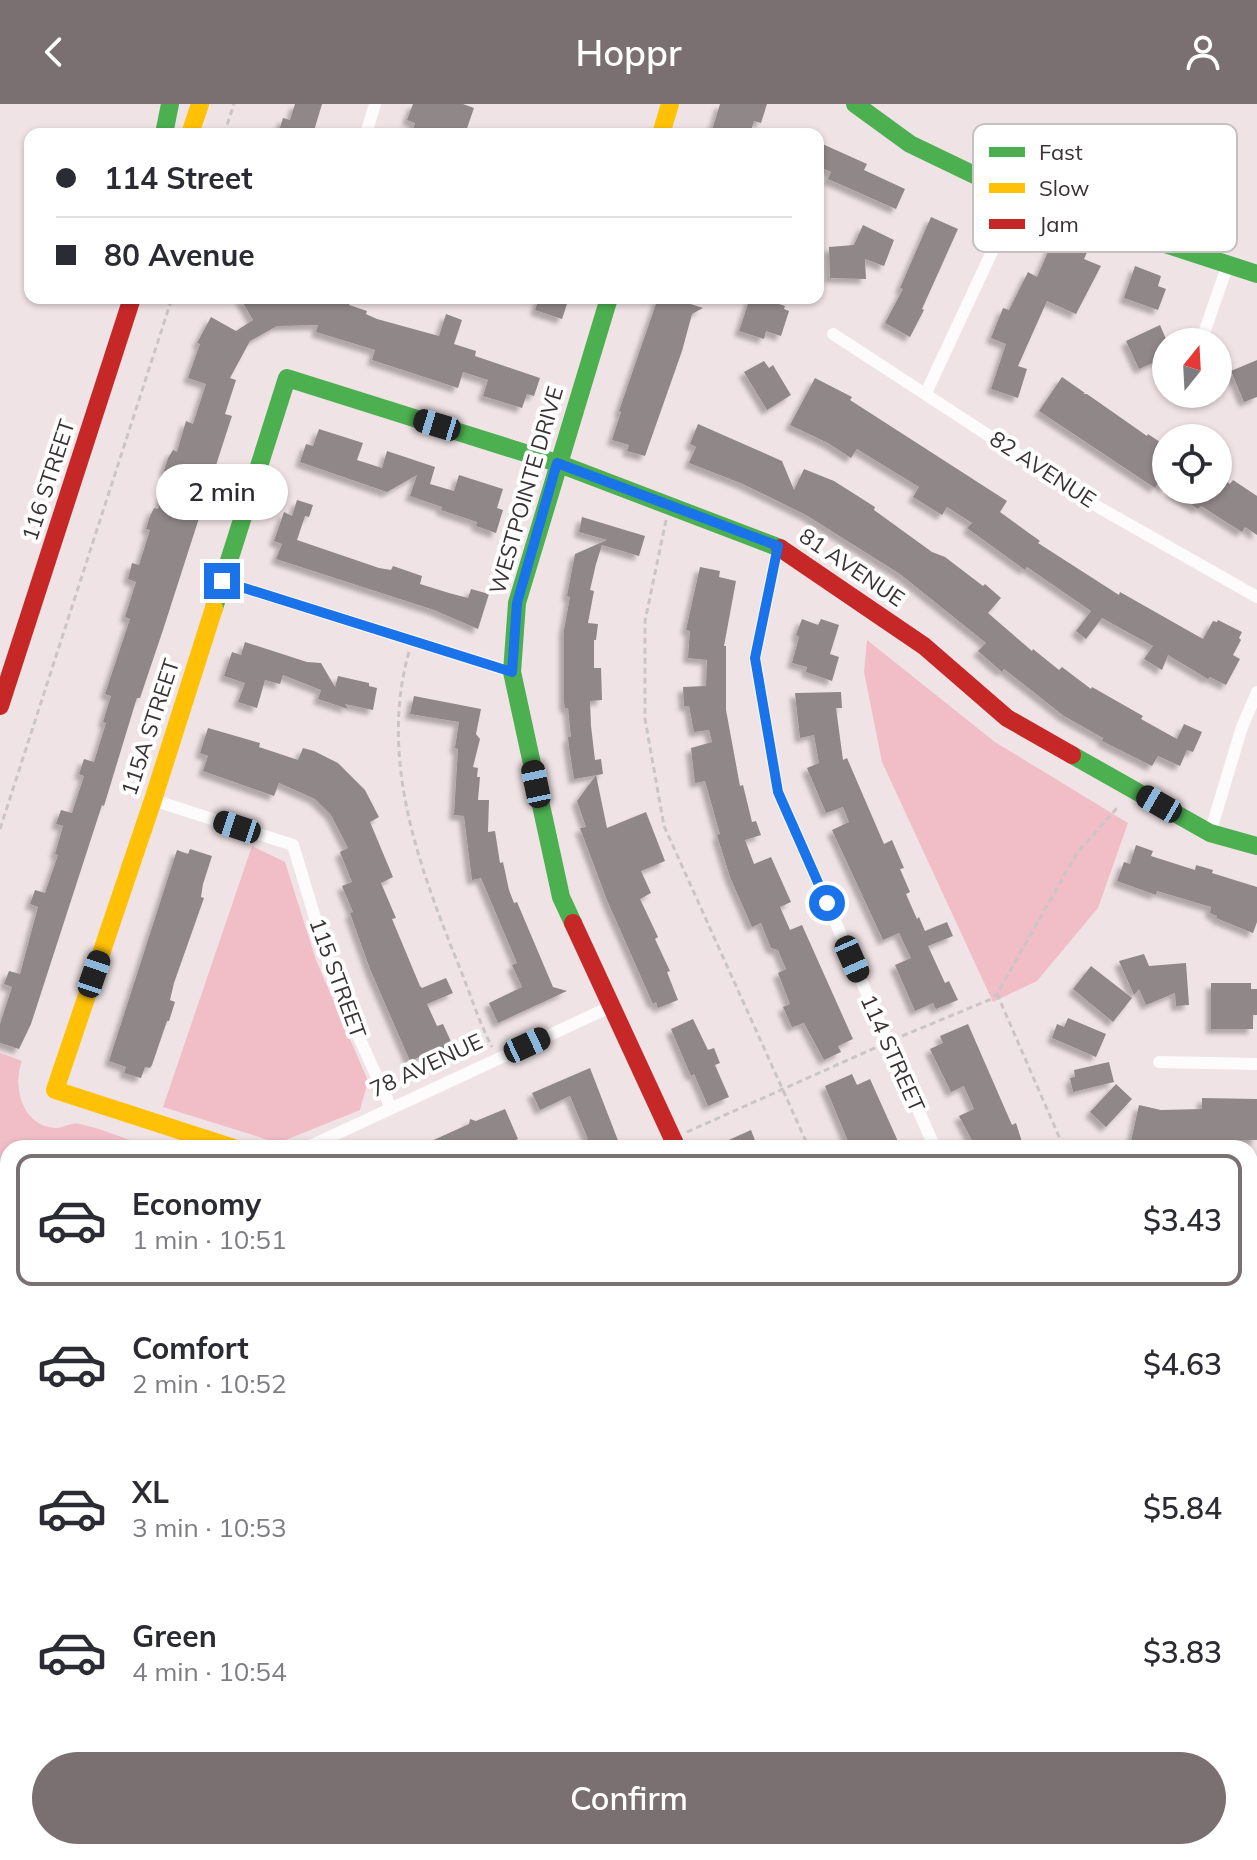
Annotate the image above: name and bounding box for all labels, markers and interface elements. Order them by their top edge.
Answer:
icon: back [32,30,76,74]
text: Hoppr [575,30,682,75]
icon: person [1181,30,1225,74]
legend [973,124,1237,252]
text: Fast [1039,138,1083,166]
text: 114 Street [104,159,253,197]
text: Slow [1039,174,1089,202]
text: Jam [1039,210,1079,238]
text: 80 Avenue [104,236,255,274]
north arrow [1152,328,1232,408]
map controls [1152,328,1232,504]
street label: WESTPOINTE DRIVE [483,383,569,597]
car [411,407,463,443]
street label: 116 STREET [15,416,81,544]
street label: 82 AVENUE [985,424,1101,514]
button: locate [1152,424,1232,504]
callout: 2 min [156,465,288,521]
text: 2 min [188,475,256,508]
street label: 81 AVENUE [794,522,910,612]
route end [204,563,240,599]
street label: 115A STREET [115,655,185,799]
car [519,758,553,810]
car [1132,782,1186,826]
car [210,808,264,846]
route start [809,885,845,921]
street label: 115 STREET [303,914,373,1042]
car [831,932,873,986]
car [75,947,113,1001]
street label: 114 STREET [855,990,931,1116]
car [500,1024,554,1066]
street label: 78 AVENUE [365,1027,487,1103]
icon: car [36,1184,108,1256]
text: Economy [132,1185,261,1223]
text: $3.43 [1143,1201,1222,1239]
text: 1 min · 10:51 [132,1223,287,1256]
icon: car [36,1328,108,1400]
text: Comfort [132,1329,249,1367]
text: $4.63 [1143,1345,1222,1383]
text: 2 min · 10:52 [132,1367,287,1400]
icon: car [36,1472,108,1544]
text: XL [132,1473,169,1511]
text: $5.84 [1143,1489,1222,1527]
text: 3 min · 10:53 [132,1511,287,1544]
icon: car [36,1616,108,1688]
text: Green [132,1617,217,1655]
text: $3.83 [1143,1633,1222,1671]
text: 4 min · 10:54 [132,1655,287,1688]
button: Confirm [32,1752,1226,1844]

